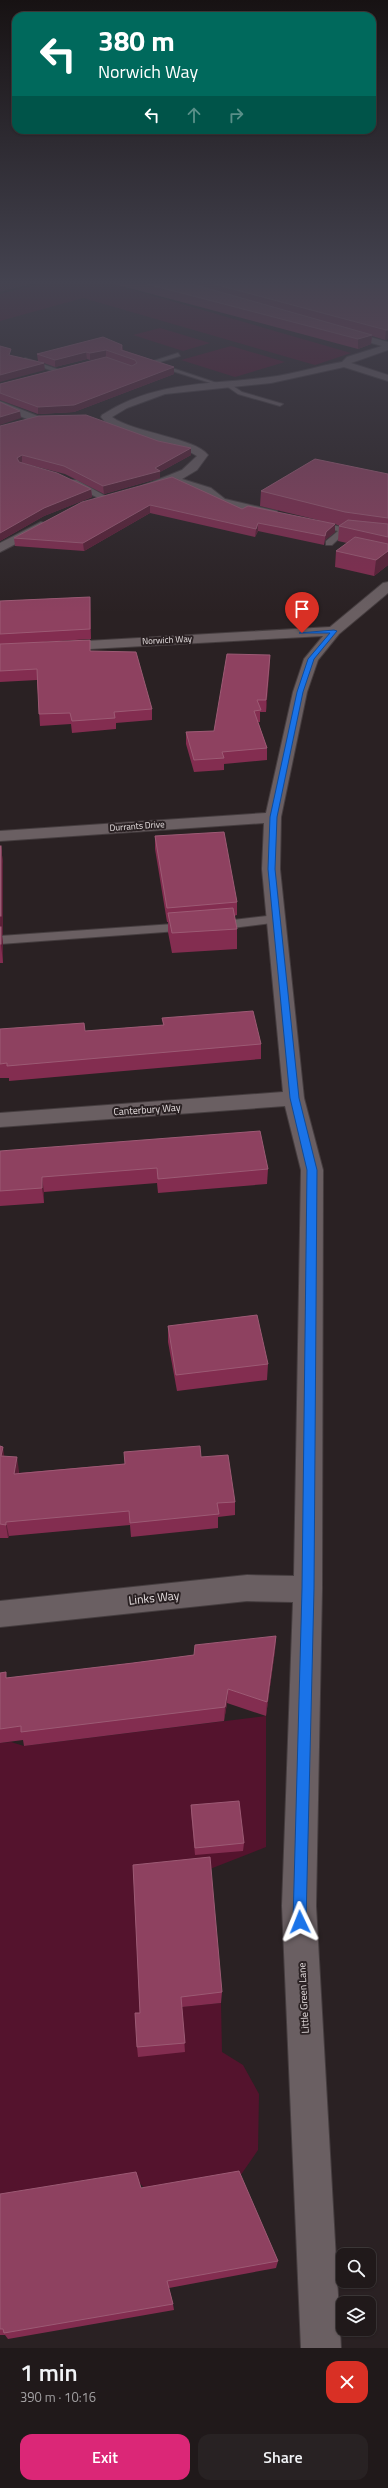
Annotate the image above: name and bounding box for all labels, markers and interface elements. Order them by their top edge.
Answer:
text: 380 m [98,19,175,62]
icon: left [32,28,84,80]
text: Norwich Way [98,58,198,85]
icon: left [141,104,163,126]
icon: ahead [183,104,205,126]
icon: right [225,104,247,126]
pin [285,592,319,633]
icon: arrive [291,598,313,620]
street label: Norwich Way [142,632,193,647]
street label: Durrants Drive [109,817,165,834]
street label: Canterbury Way [113,1100,181,1119]
street label: Links Way [128,1585,180,1610]
position arrow [279,1901,321,1943]
street label: Little Green Lane [294,1962,313,2034]
map controls [336,2248,376,2336]
button: search [336,2248,376,2288]
button: layers [336,2296,376,2336]
text: 1 min [20,2354,78,2390]
button: close [326,2361,368,2403]
text: 390 m · 10:16 [20,2387,96,2407]
button: Exit [20,2434,190,2480]
button: Share [198,2434,368,2480]

